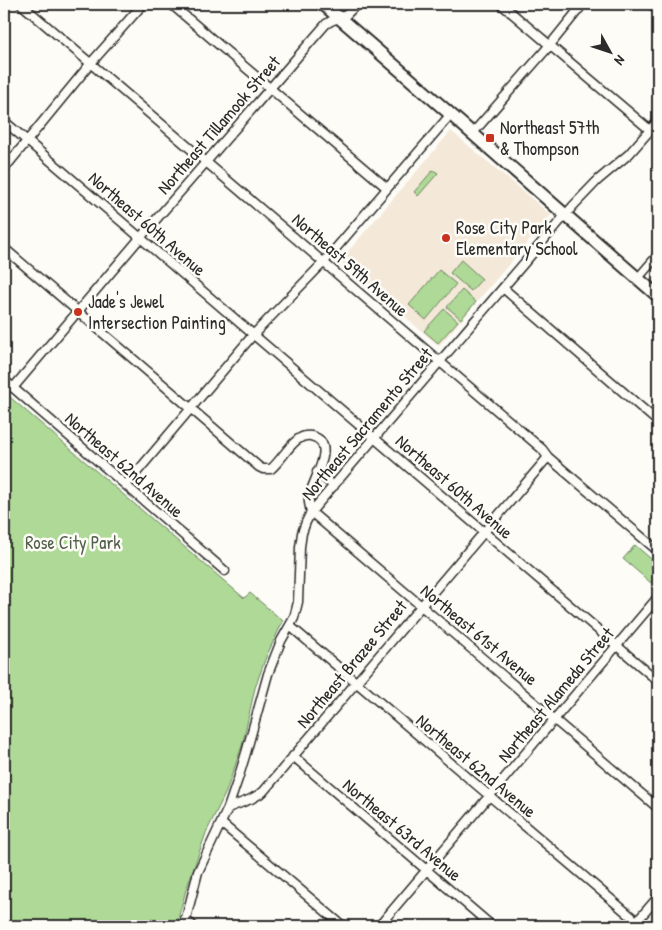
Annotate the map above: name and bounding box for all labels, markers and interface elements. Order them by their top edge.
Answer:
north arrow [584,28,634,78]
street label: Northeast Tillamook Street [151,49,286,199]
text: N [610,52,630,70]
place label: Northeast 57th & Thompson [500,115,600,161]
marker: Northeast 57th & Thompson [484,132,496,144]
street label: Northeast 60th Avenue [83,166,211,282]
street label: Northeast 59th Avenue [287,207,414,322]
place label: Rose City Park Elementary School [456,215,578,261]
marker: Rose City Park Elementary School [440,232,452,244]
place label: Jade's Jewel Intersection Painting [88,289,226,335]
marker: Jade's Jewel Intersection Painting [72,306,84,318]
street label: Northeast Sacramento Street [295,341,439,505]
street label: Northeast 62nd Avenue [60,406,189,523]
street label: Northeast 60th Avenue [390,429,518,545]
park label: Rose City Park [25,530,121,555]
street label: Northeast 61st Avenue [416,578,543,691]
street label: Northeast Brazee Street [291,594,413,733]
street label: Northeast Alameda Street [492,621,620,768]
street label: Northeast 62nd Avenue [411,708,542,823]
street label: Northeast 63rd Avenue [338,772,467,887]

